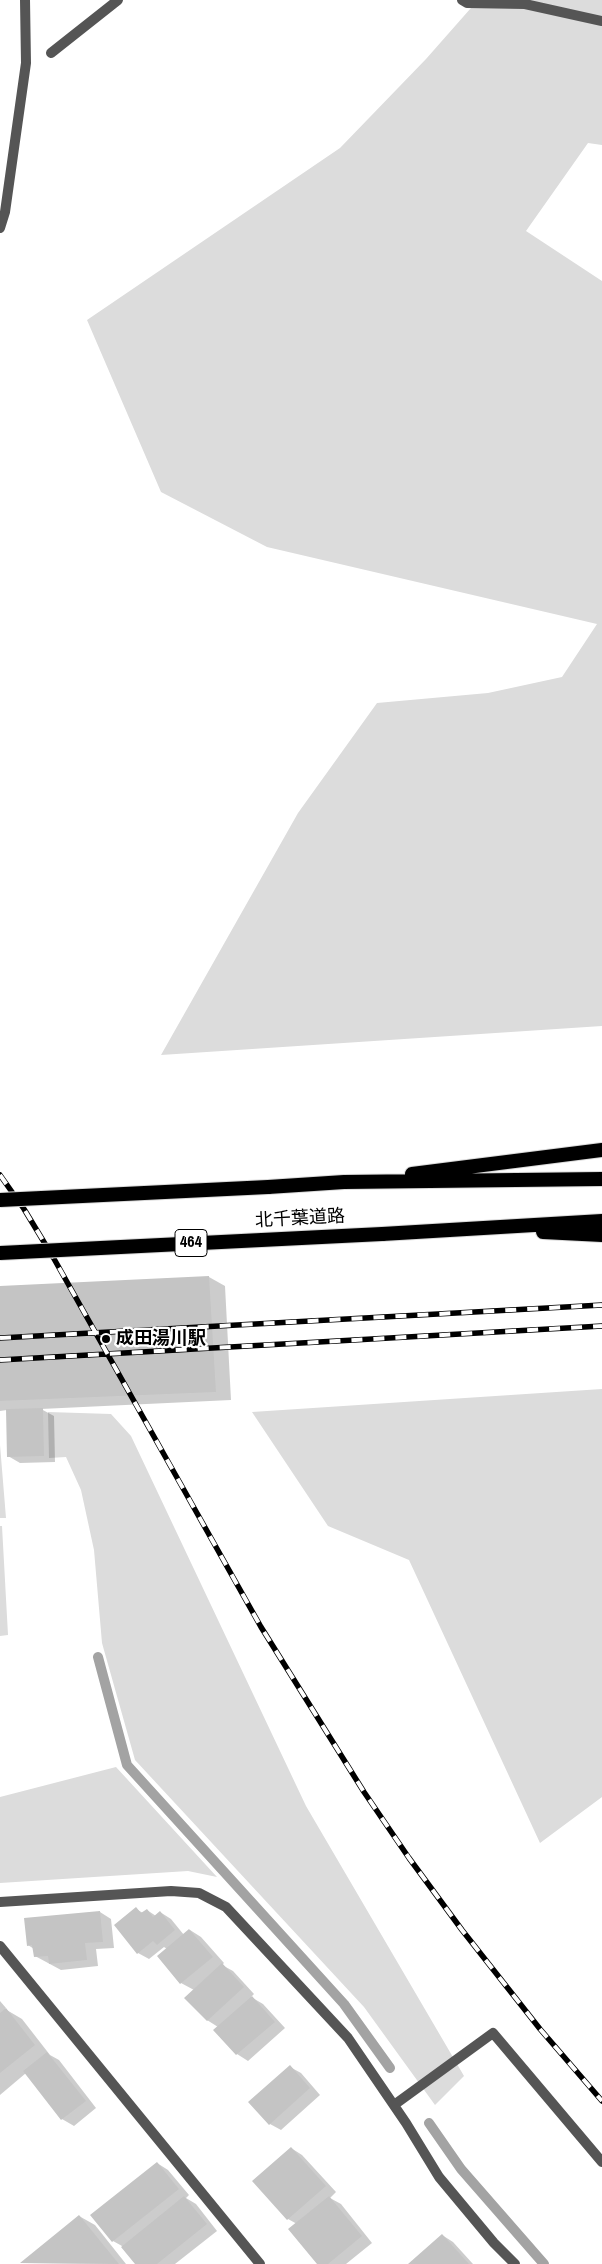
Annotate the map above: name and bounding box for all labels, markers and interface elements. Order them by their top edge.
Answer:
street label: 北千葉道路 [254,1206,346,1232]
road number: 464 [175,1230,207,1256]
place label: 成田湯川駅 [116,1328,206,1350]
marker: 成田湯川駅 [100,1333,112,1345]

